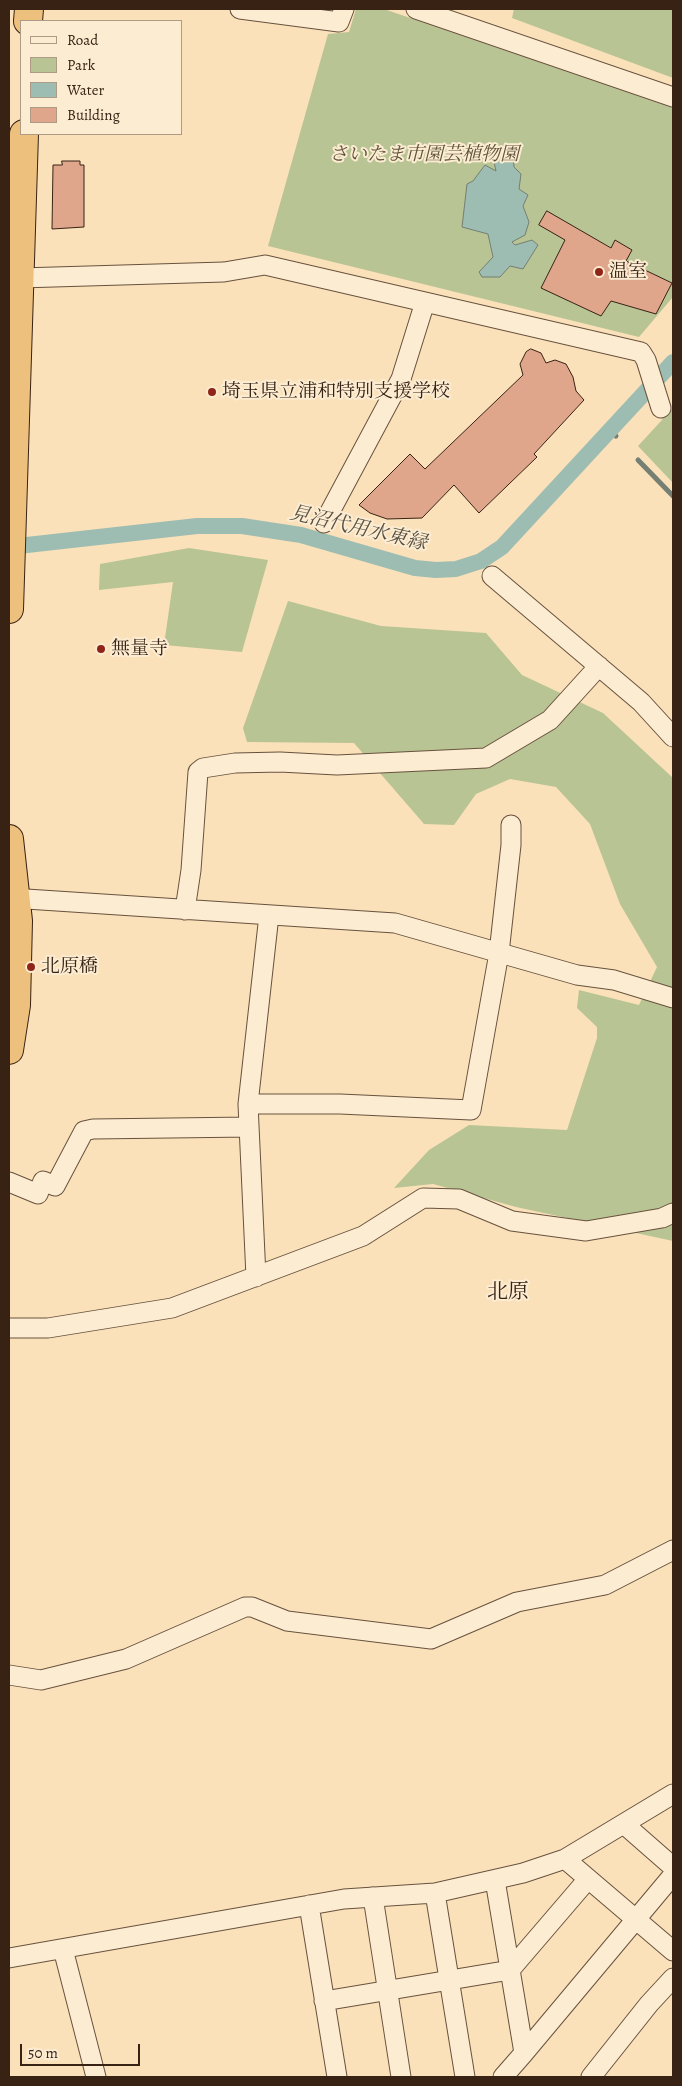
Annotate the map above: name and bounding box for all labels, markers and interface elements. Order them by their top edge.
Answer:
legend [20,20,182,135]
text: Road [67,30,98,50]
text: Park [67,55,95,75]
text: Water [67,80,104,100]
text: Building [67,105,120,125]
park label: さいたま市園芸植物園 [329,144,519,166]
place label: 温室 [609,261,647,283]
marker: 温室 [593,266,605,278]
place label: 埼玉県立浦和特別支援学校 [222,381,450,403]
marker: 埼玉県立浦和特別支援学校 [206,386,218,398]
water label: 見沼代用水東縁 [287,502,429,556]
place label: 無量寺 [111,638,168,660]
marker: 無量寺 [95,643,107,655]
place label: 北原橋 [41,956,98,978]
marker: 北原橋 [25,961,37,973]
district label: 北原 [487,1280,529,1306]
scale bar [22,2034,142,2066]
text: 50 m [28,2043,58,2063]

